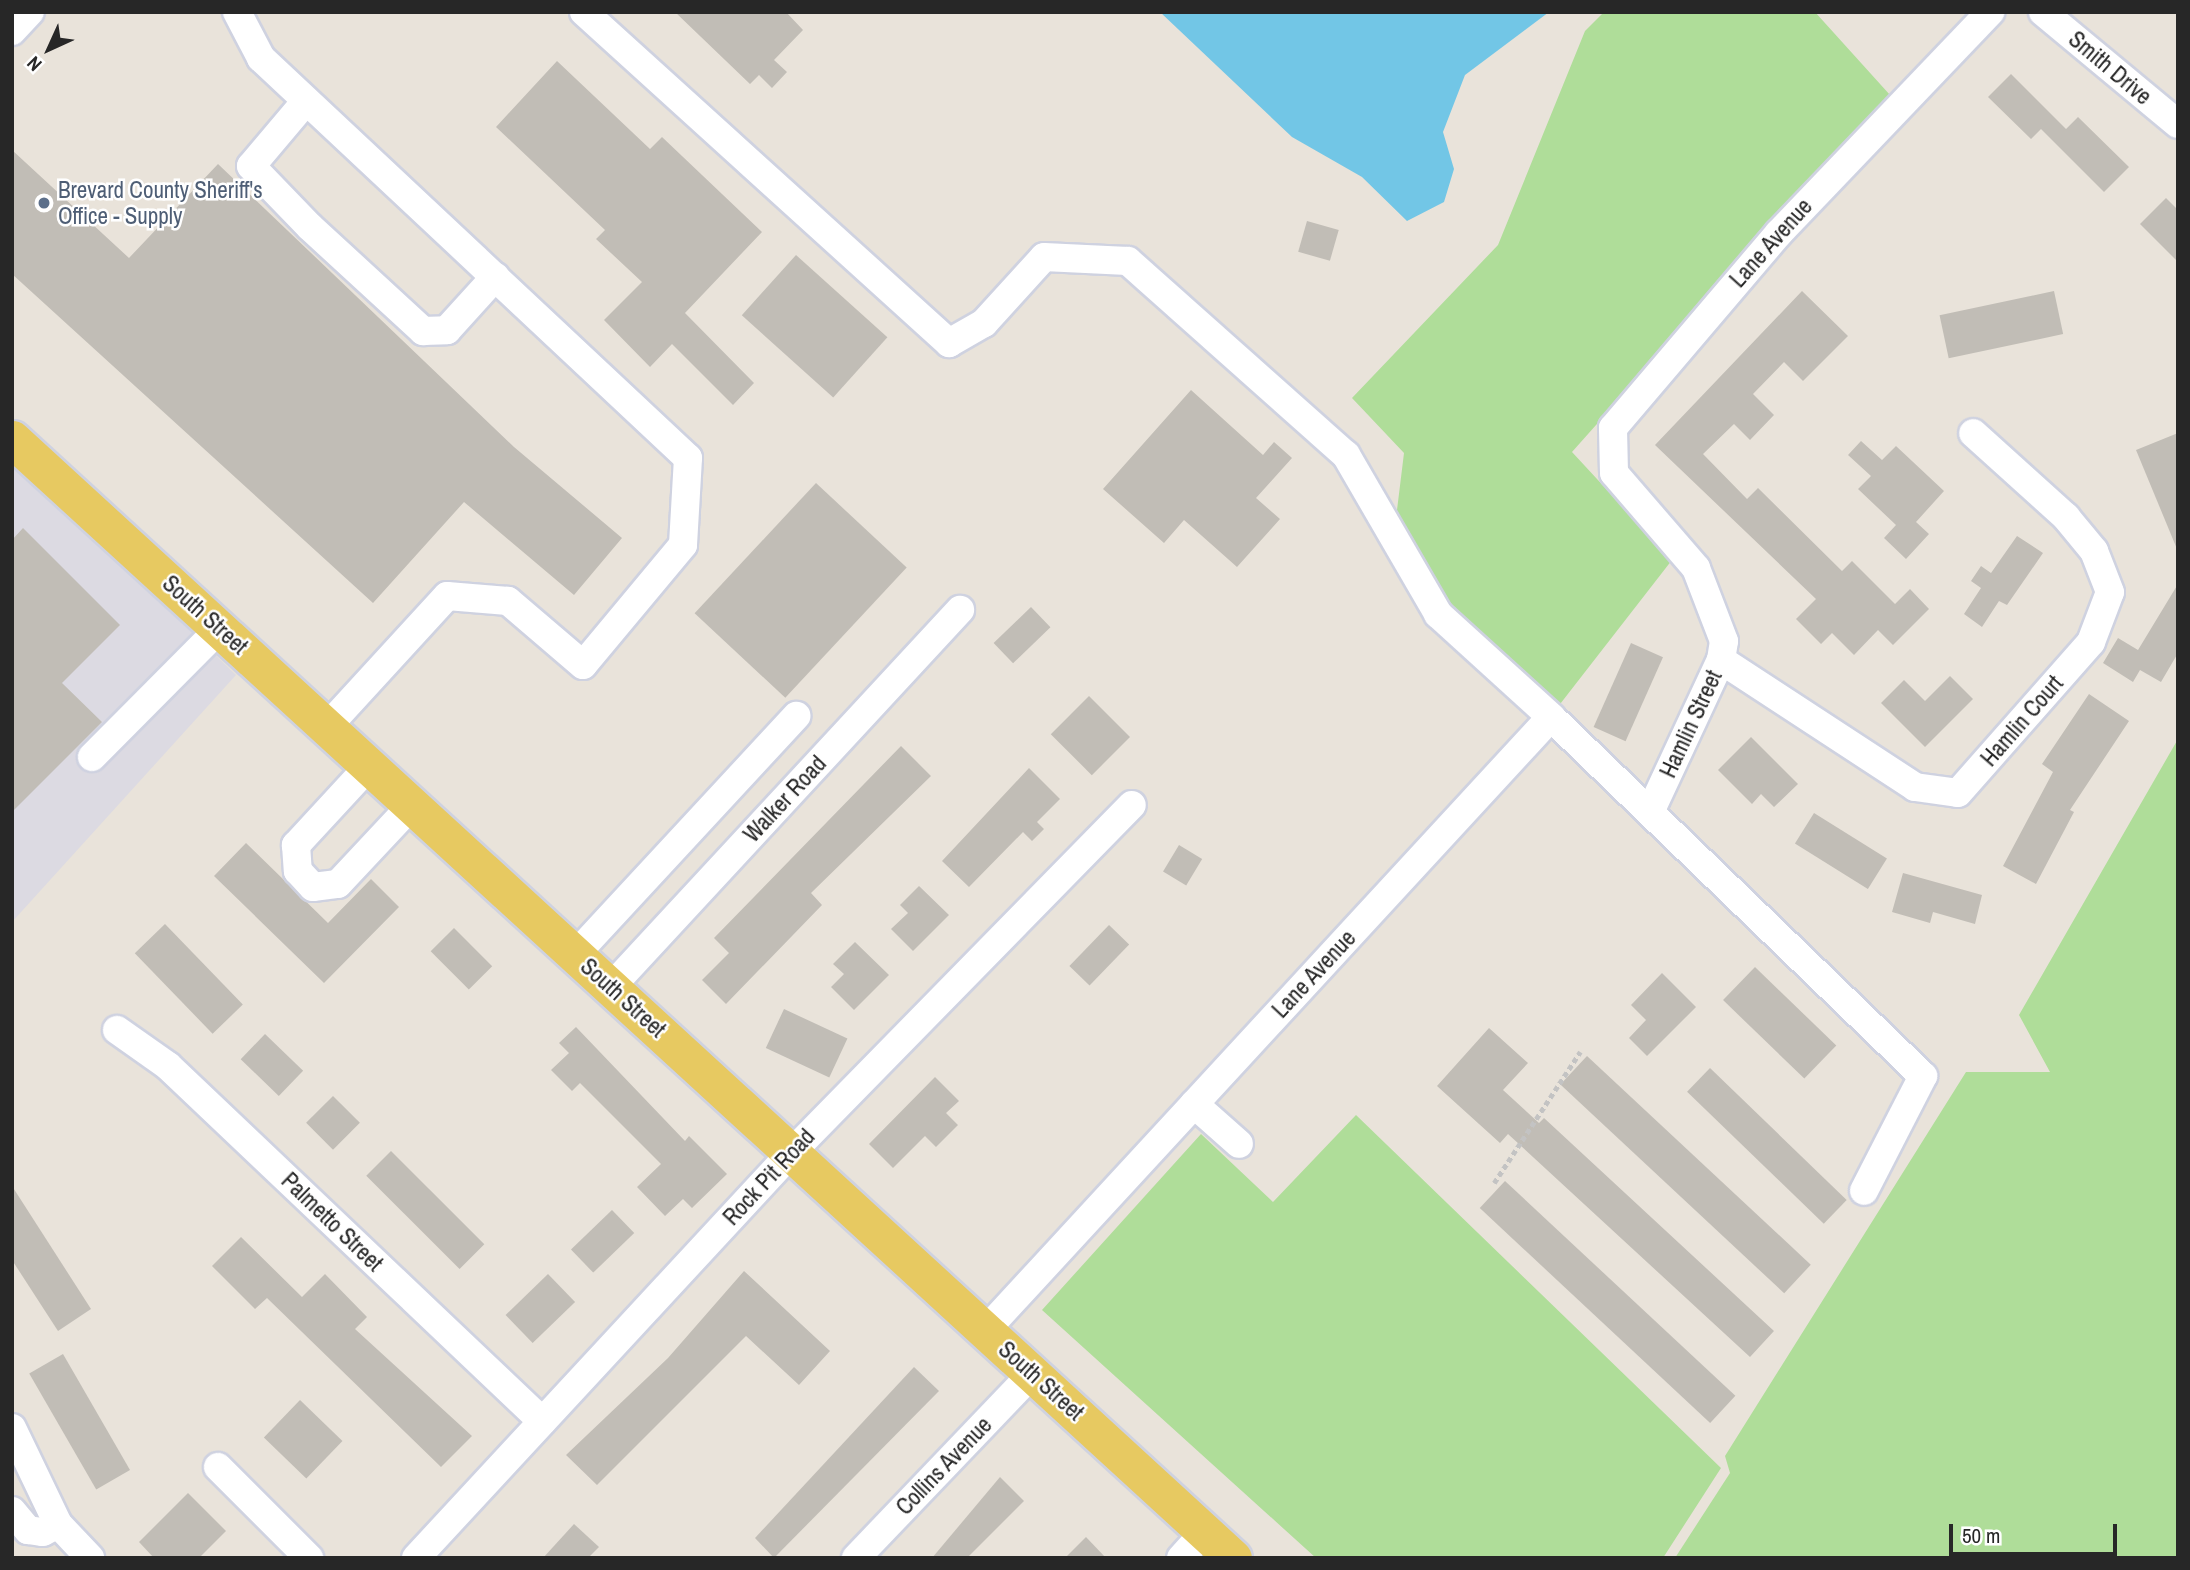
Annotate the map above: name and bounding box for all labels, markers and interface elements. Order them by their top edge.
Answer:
north arrow [14,14,84,84]
street label: Smith Drive [2063,25,2157,111]
text: N [21,51,47,77]
place label: Brevard County Sheriff's Office - Supply [58,176,263,230]
street label: Lane Avenue [1724,193,1818,293]
marker: Brevard County Sheriff's Office - Supply [36,195,52,211]
street label: South Street [157,570,253,660]
street label: Hamlin Street [1654,666,1728,782]
street label: Hamlin Court [1975,670,2069,772]
street label: Walker Road [738,750,832,848]
street label: Lane Avenue [1266,924,1362,1024]
street label: South Street [575,953,671,1043]
street label: Rock Pit Road [717,1123,821,1231]
street label: Palmetto Street [276,1167,388,1277]
street label: South Street [993,1336,1089,1426]
street label: Collins Avenue [890,1411,998,1521]
scale bar [1952,1510,2120,1554]
text: 50 m [1962,1521,2000,1550]

